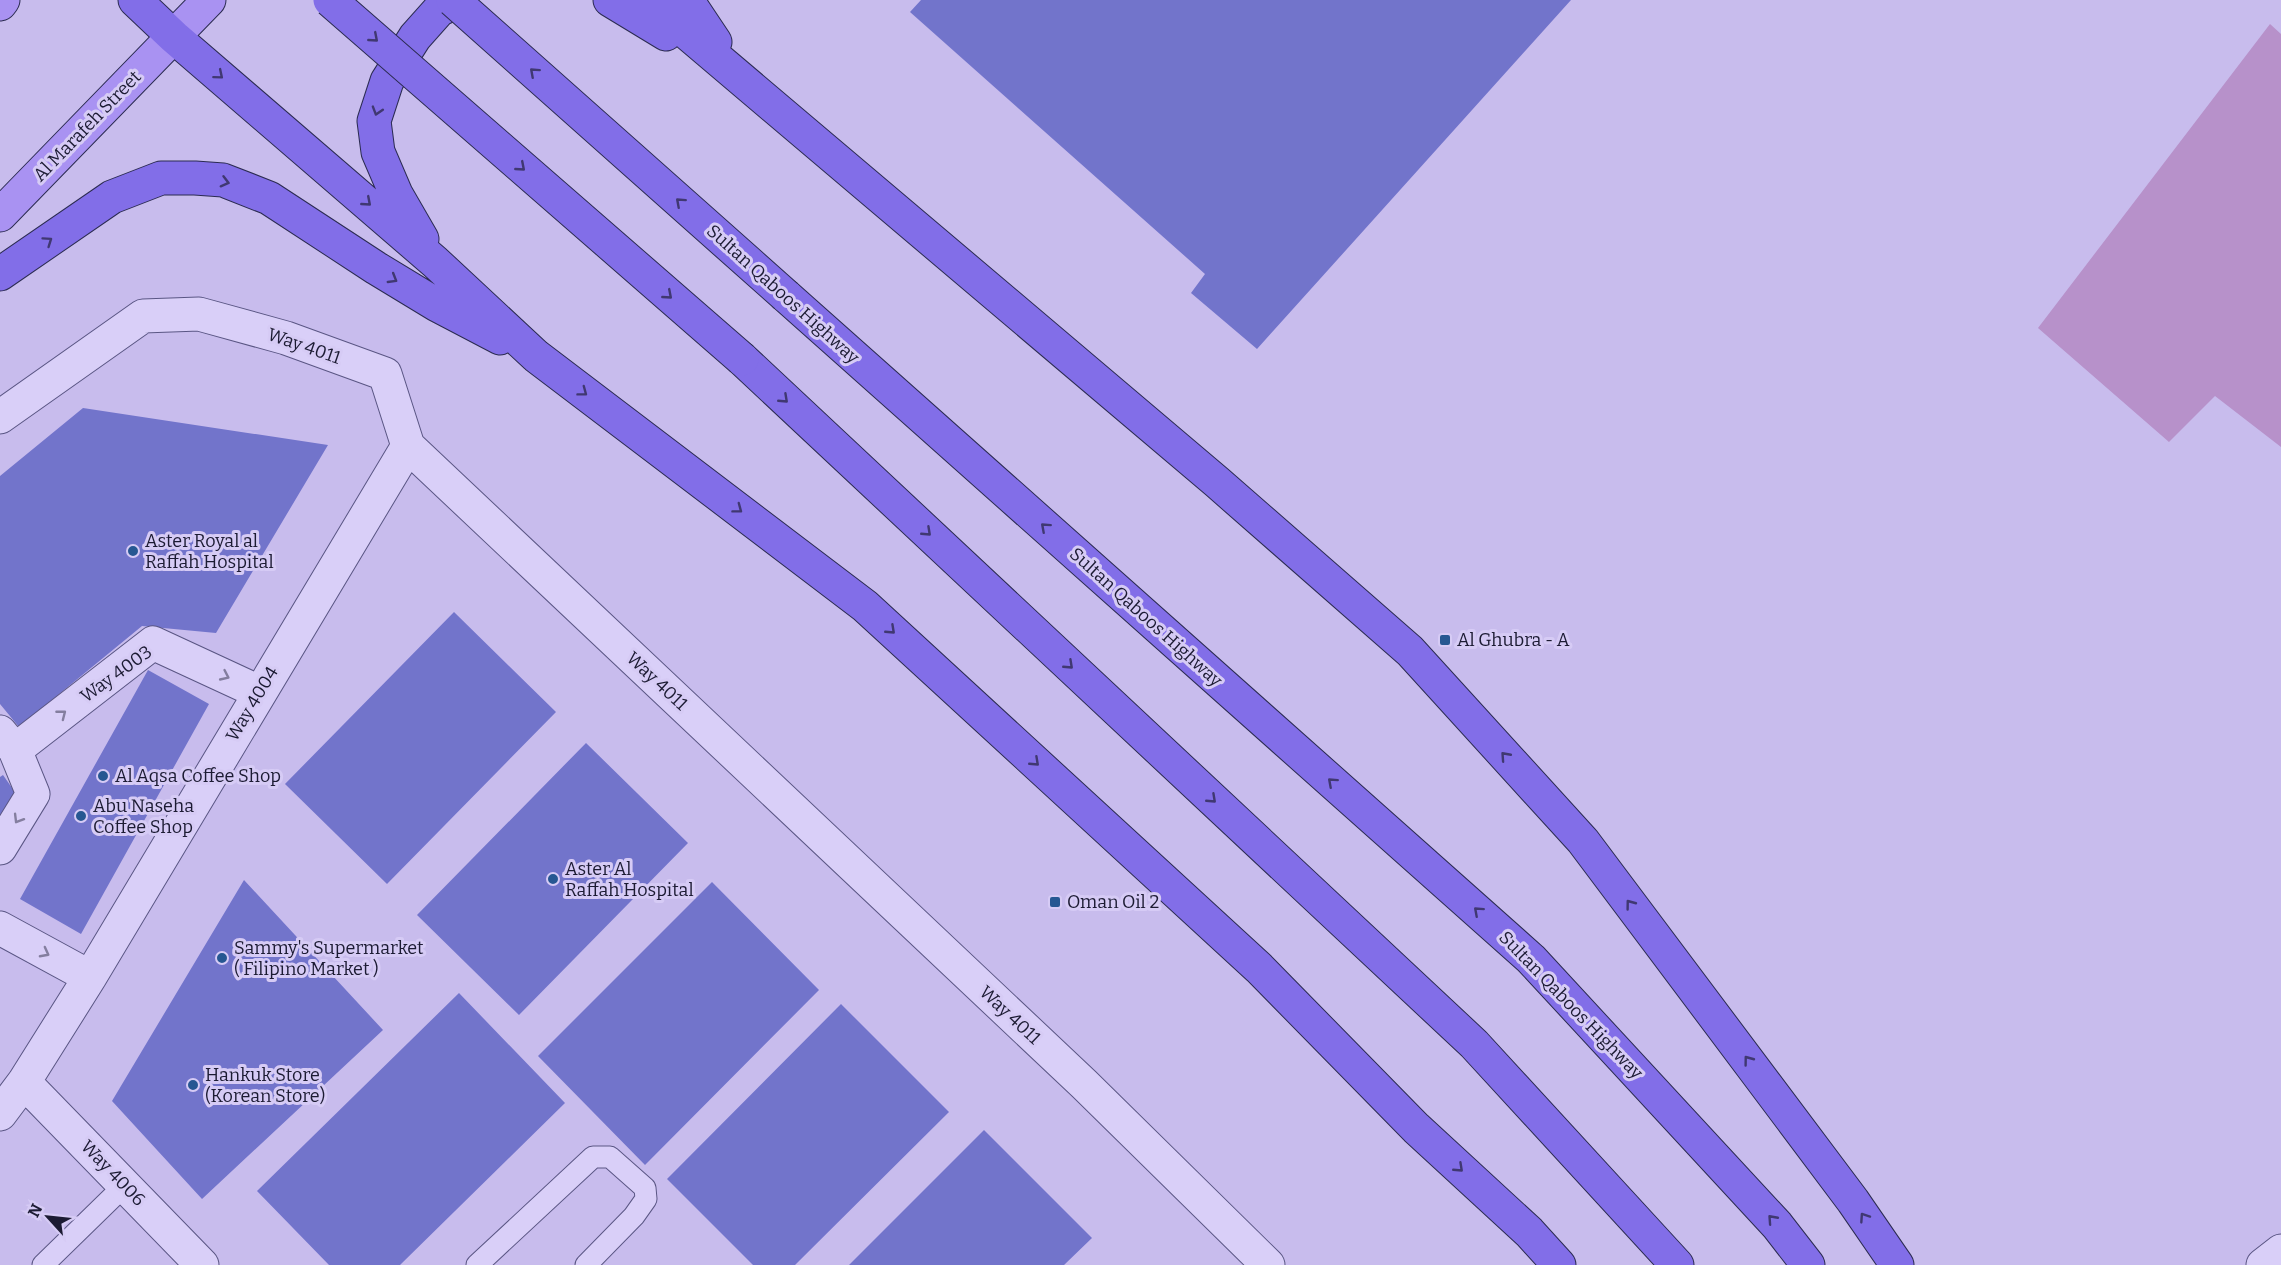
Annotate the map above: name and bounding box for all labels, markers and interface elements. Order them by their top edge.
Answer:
one-way arrow [367,31,378,42]
street label: Al Marafeh Street [28,66,146,186]
one-way arrow [212,68,223,79]
one-way arrow [530,68,541,79]
one-way arrow [372,105,384,116]
one-way arrow [514,160,525,171]
one-way arrow [220,175,230,188]
one-way arrow [360,195,371,206]
one-way arrow [676,198,687,209]
street label: Sultan Qaboos Highway [702,220,864,369]
one-way arrow [42,237,53,248]
one-way arrow [387,272,397,283]
one-way arrow [661,288,672,299]
street label: Way 4011 [265,323,344,369]
one-way arrow [576,384,587,395]
one-way arrow [778,392,788,403]
one-way arrow [731,502,742,513]
one-way arrow [1041,523,1052,534]
one-way arrow [919,525,930,536]
place label: Aster Royal al Raffah Hospital [145,530,274,573]
street label: Sultan Qaboos Highway [1065,543,1227,692]
marker: Aster Royal al Raffah Hospital [126,544,140,558]
one-way arrow [885,623,895,634]
place label: Al Ghubra - A [1457,629,1570,651]
marker: Al Ghubra - A [1438,633,1452,647]
street label: Way 4003 [76,641,156,707]
street label: Way 4011 [622,647,693,715]
one-way arrow [1062,658,1073,669]
street label: Way 4004 [221,662,283,745]
one-way arrow [218,669,229,681]
one-way arrow [55,710,66,721]
one-way arrow [1501,752,1512,762]
one-way arrow [1028,755,1039,766]
place label: Al Aqsa Coffee Shop [115,765,281,787]
marker: Al Aqsa Coffee Shop [96,769,110,783]
one-way arrow [1328,778,1339,789]
one-way arrow [1204,791,1215,802]
place label: Abu Naseha Coffee Shop [93,795,194,838]
marker: Abu Naseha Coffee Shop [74,809,88,823]
one-way arrow [13,813,25,823]
place label: Aster Al Raffah Hospital [565,858,694,901]
marker: Aster Al Raffah Hospital [546,872,560,886]
place label: Oman Oil 2 [1067,891,1159,913]
marker: Oman Oil 2 [1048,895,1062,909]
one-way arrow [1627,900,1638,911]
one-way arrow [1474,907,1485,918]
street label: Sultan Qaboos Highway [1494,926,1648,1084]
place label: Sammy's Supermarket ( Filipino Market ) [234,937,424,980]
one-way arrow [39,946,49,957]
marker: Sammy's Supermarket ( Filipino Market ) [215,951,229,965]
street label: Way 4011 [975,981,1046,1049]
one-way arrow [1744,1055,1755,1066]
place label: Hankuk Store (Korean Store) [205,1064,325,1107]
marker: Hankuk Store (Korean Store) [186,1078,200,1092]
street label: Way 4006 [76,1135,150,1211]
one-way arrow [1453,1161,1463,1172]
north arrow [18,1187,78,1247]
text: N [24,1201,46,1220]
one-way arrow [1860,1212,1871,1223]
one-way arrow [1768,1215,1779,1226]

